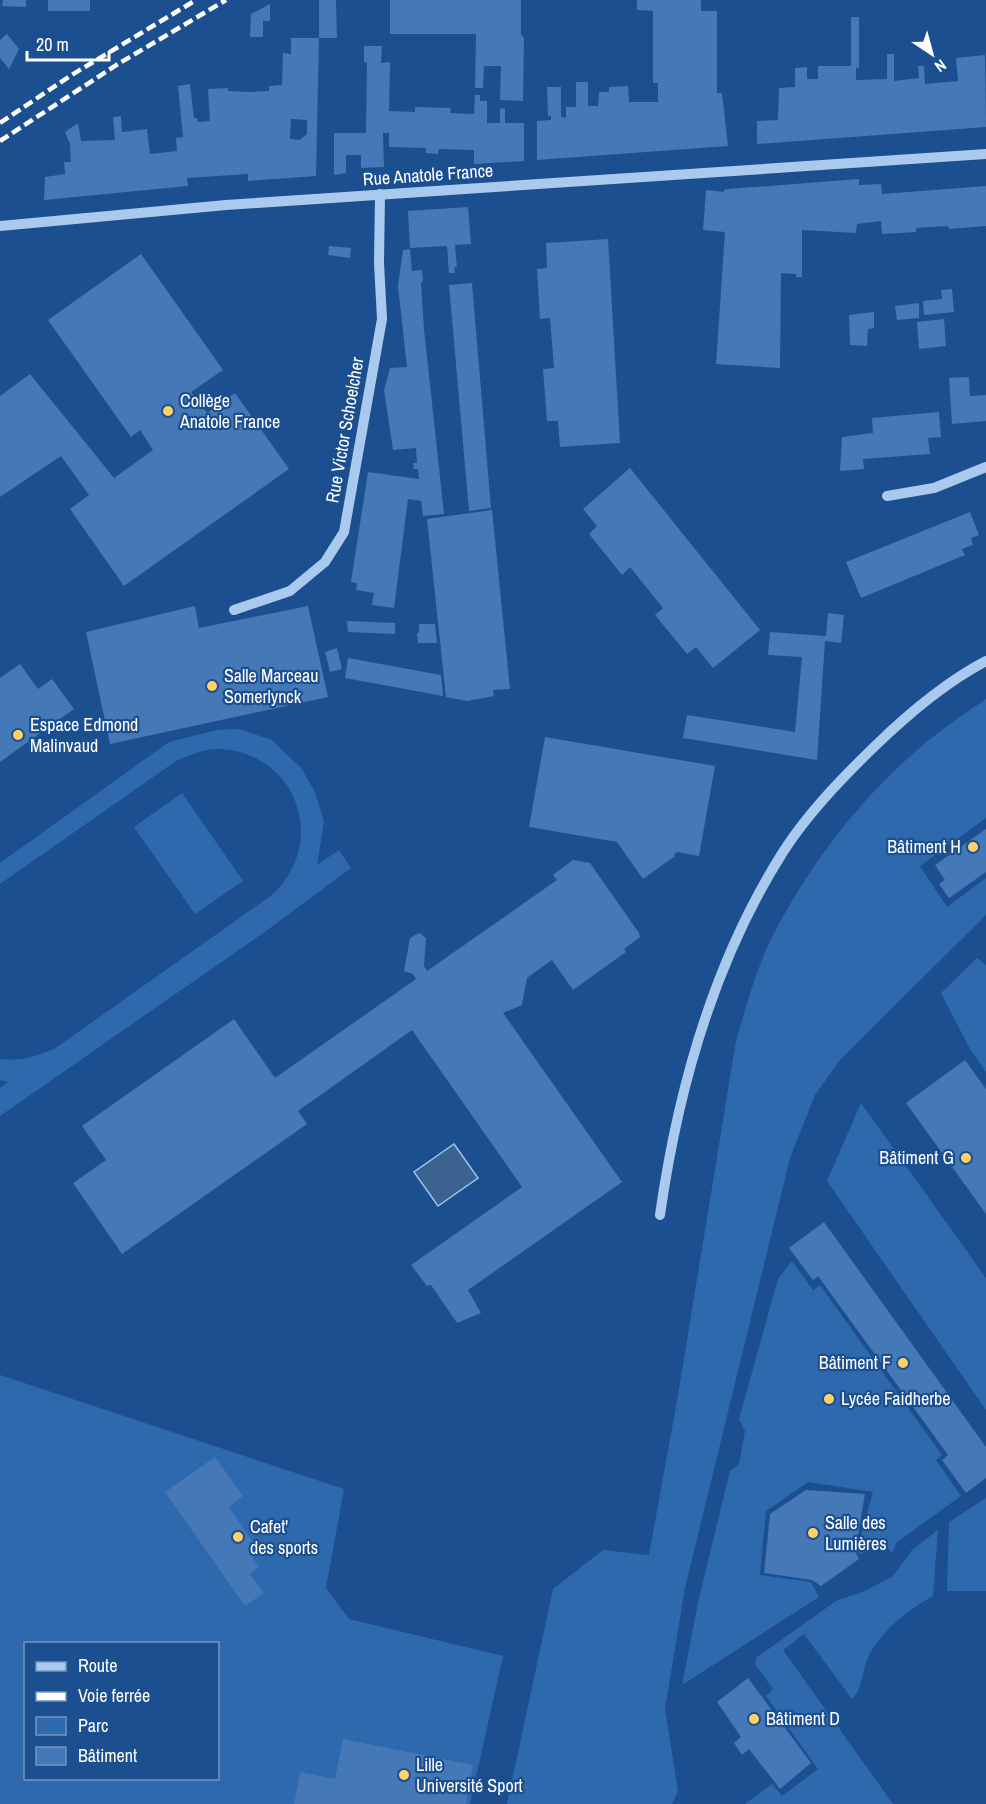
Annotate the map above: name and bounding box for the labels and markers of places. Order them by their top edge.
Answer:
place label: Collège Anatole France [179,388,280,434]
marker: Collège Anatole France [161,404,175,418]
place label: Salle Marceau Somerlynck [224,663,318,709]
marker: Salle Marceau Somerlynck [205,679,219,693]
place label: Espace Edmond Malinvaud [30,712,138,758]
marker: Espace Edmond Malinvaud [11,728,25,742]
place label: Bâtiment H [887,834,961,859]
marker: Bâtiment H [966,840,980,854]
place label: Bâtiment G [879,1145,954,1170]
marker: Bâtiment G [959,1151,973,1165]
place label: Bâtiment F [819,1350,891,1375]
marker: Bâtiment F [896,1356,910,1370]
place label: Lycée Faidherbe [841,1386,951,1411]
marker: Lycée Faidherbe [822,1392,836,1406]
place label: Salle des Lumières [825,1510,887,1556]
place label: Cafet' des sports [250,1514,318,1560]
marker: Salle des Lumières [806,1526,820,1540]
marker: Cafet' des sports [231,1530,245,1544]
place label: Bâtiment D [766,1706,840,1731]
marker: Bâtiment D [747,1712,761,1726]
place label: Lille Université Sport [416,1752,523,1798]
marker: Lille Université Sport [397,1768,411,1782]

